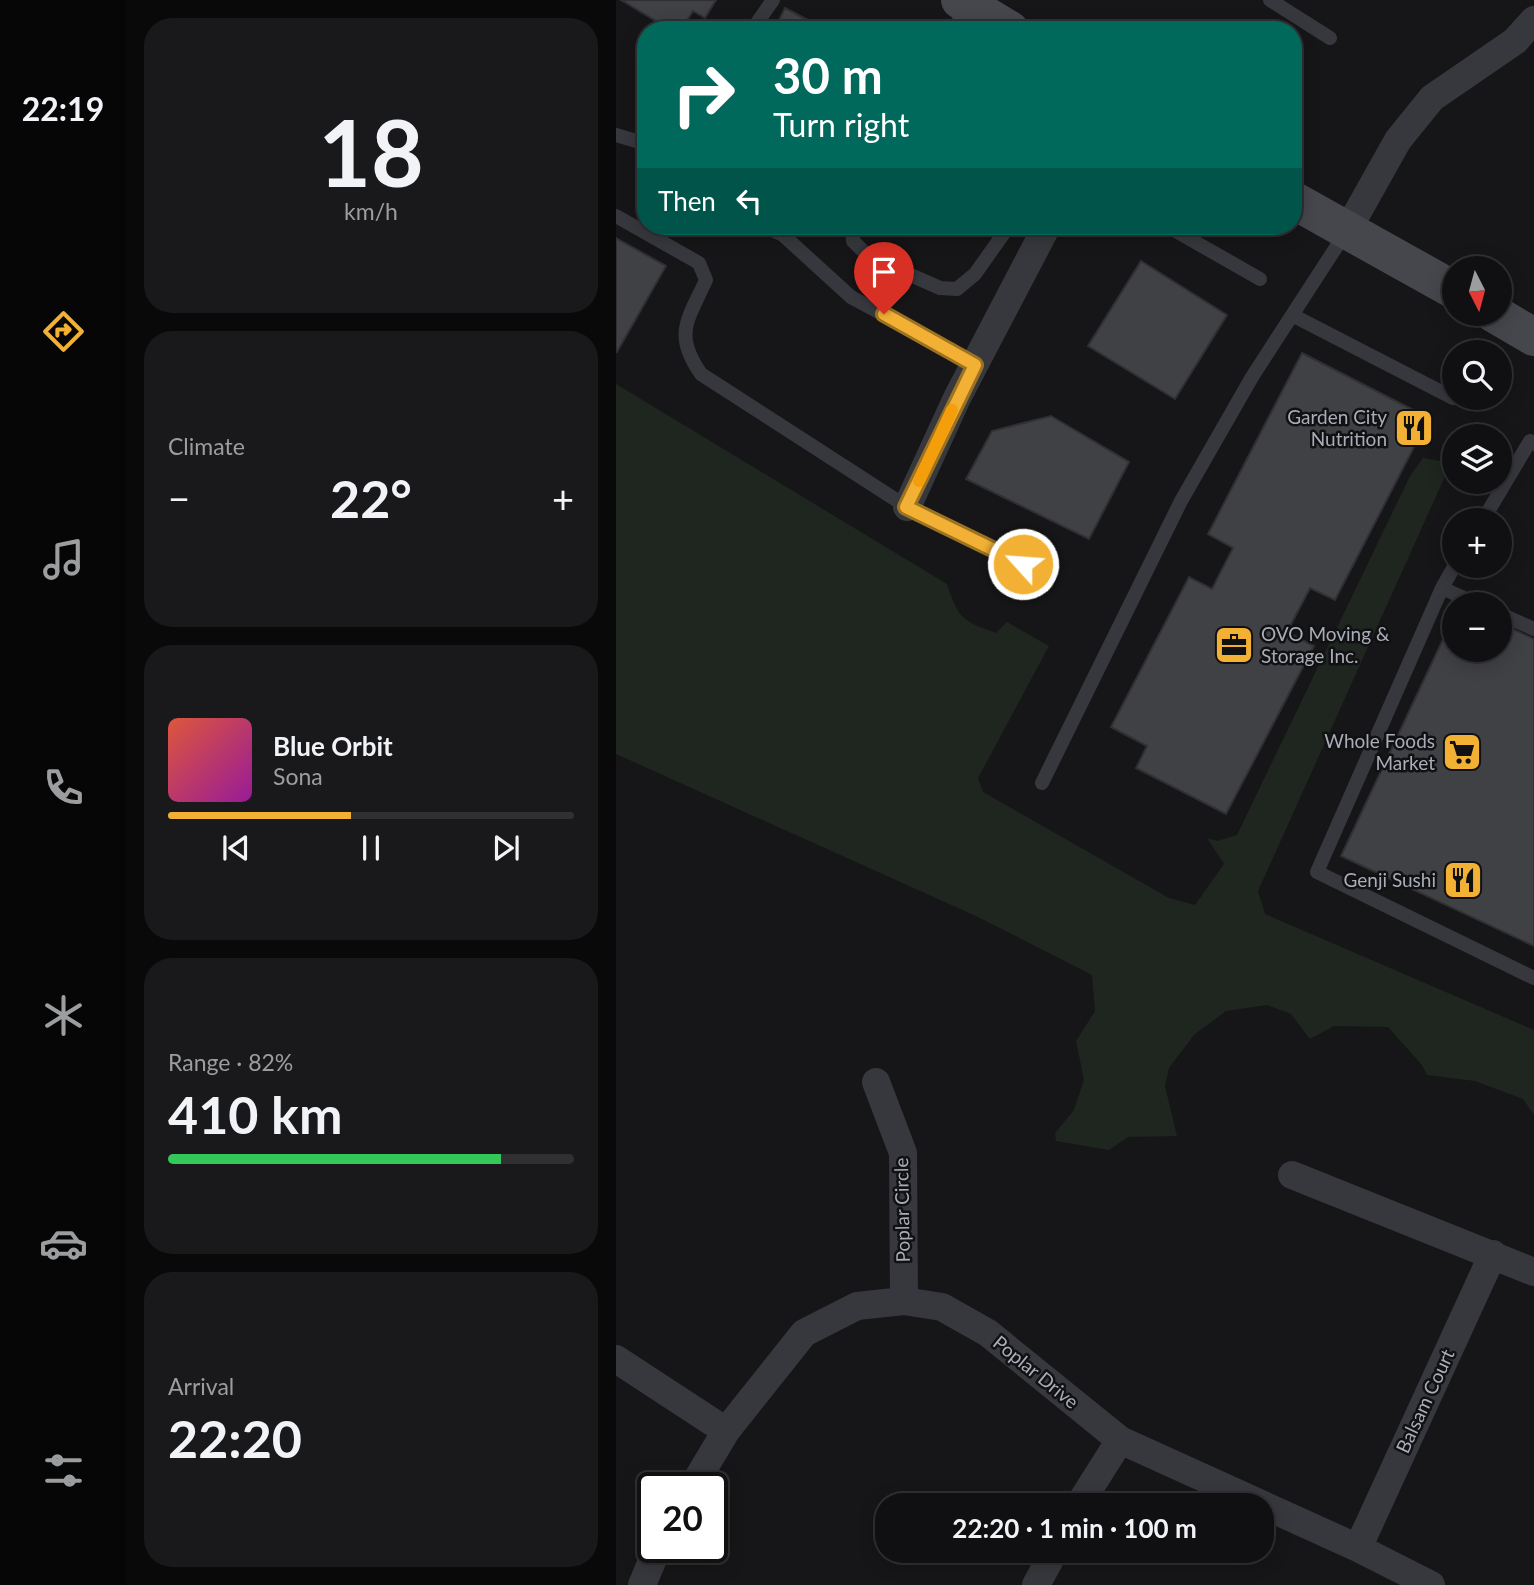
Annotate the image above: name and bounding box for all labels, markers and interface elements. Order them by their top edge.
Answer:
text: 30 m [773,46,883,104]
icon: right [658,49,749,140]
text: 22:19 [22,89,104,128]
text: 18 [318,97,424,206]
text: Turn right [773,105,909,144]
icon: left [730,182,768,220]
text: Then [658,185,716,217]
text: km/h [344,197,398,225]
pin [854,242,914,314]
icon: arrive [865,253,903,291]
north arrow [1442,256,1512,326]
map controls [1442,256,1512,662]
icon: directions [39,307,88,356]
button: search [1442,340,1512,410]
place label: Garden City Nutrition [1287,405,1387,450]
restaurant icon: Garden City Nutrition [1393,407,1435,449]
button: layers [1442,424,1512,494]
text: Climate [168,432,245,460]
text: 22° [330,467,412,529]
text: − [168,475,190,521]
text: + [552,475,574,521]
button: + [1442,508,1512,578]
position arrow [986,527,1060,601]
icon: music [39,535,88,584]
button: − [1442,592,1512,662]
place label: OVO Moving & Storage Inc. [1261,622,1390,667]
office icon: OVO Moving & Storage Inc. [1213,624,1255,666]
place label: Whole Foods Market [1324,729,1435,774]
text: Blue Orbit [273,730,393,762]
supermarket icon: Whole Foods Market [1441,731,1483,773]
text: Sona [273,762,323,790]
icon: phone [39,763,88,812]
icon: previous [217,829,255,867]
icon: pause [352,829,390,867]
icon: next [487,829,525,867]
restaurant icon: Genji Sushi [1442,859,1484,901]
place label: Genji Sushi [1344,868,1436,891]
icon: climate [39,991,88,1040]
text: Range · 82% [168,1048,293,1076]
text: 410 km [168,1083,342,1145]
street label: Poplar Circle [889,1157,914,1263]
icon: car [39,1219,88,1268]
street label: Poplar Drive [989,1330,1084,1413]
street label: Balsam Court [1390,1345,1459,1456]
text: Arrival [168,1372,234,1400]
text: 22:20 [168,1407,302,1469]
icon: filters [39,1446,88,1495]
speed limit sign: 20 [637,1472,728,1563]
text: 22:20 · 1 min · 100 m [952,1512,1197,1544]

